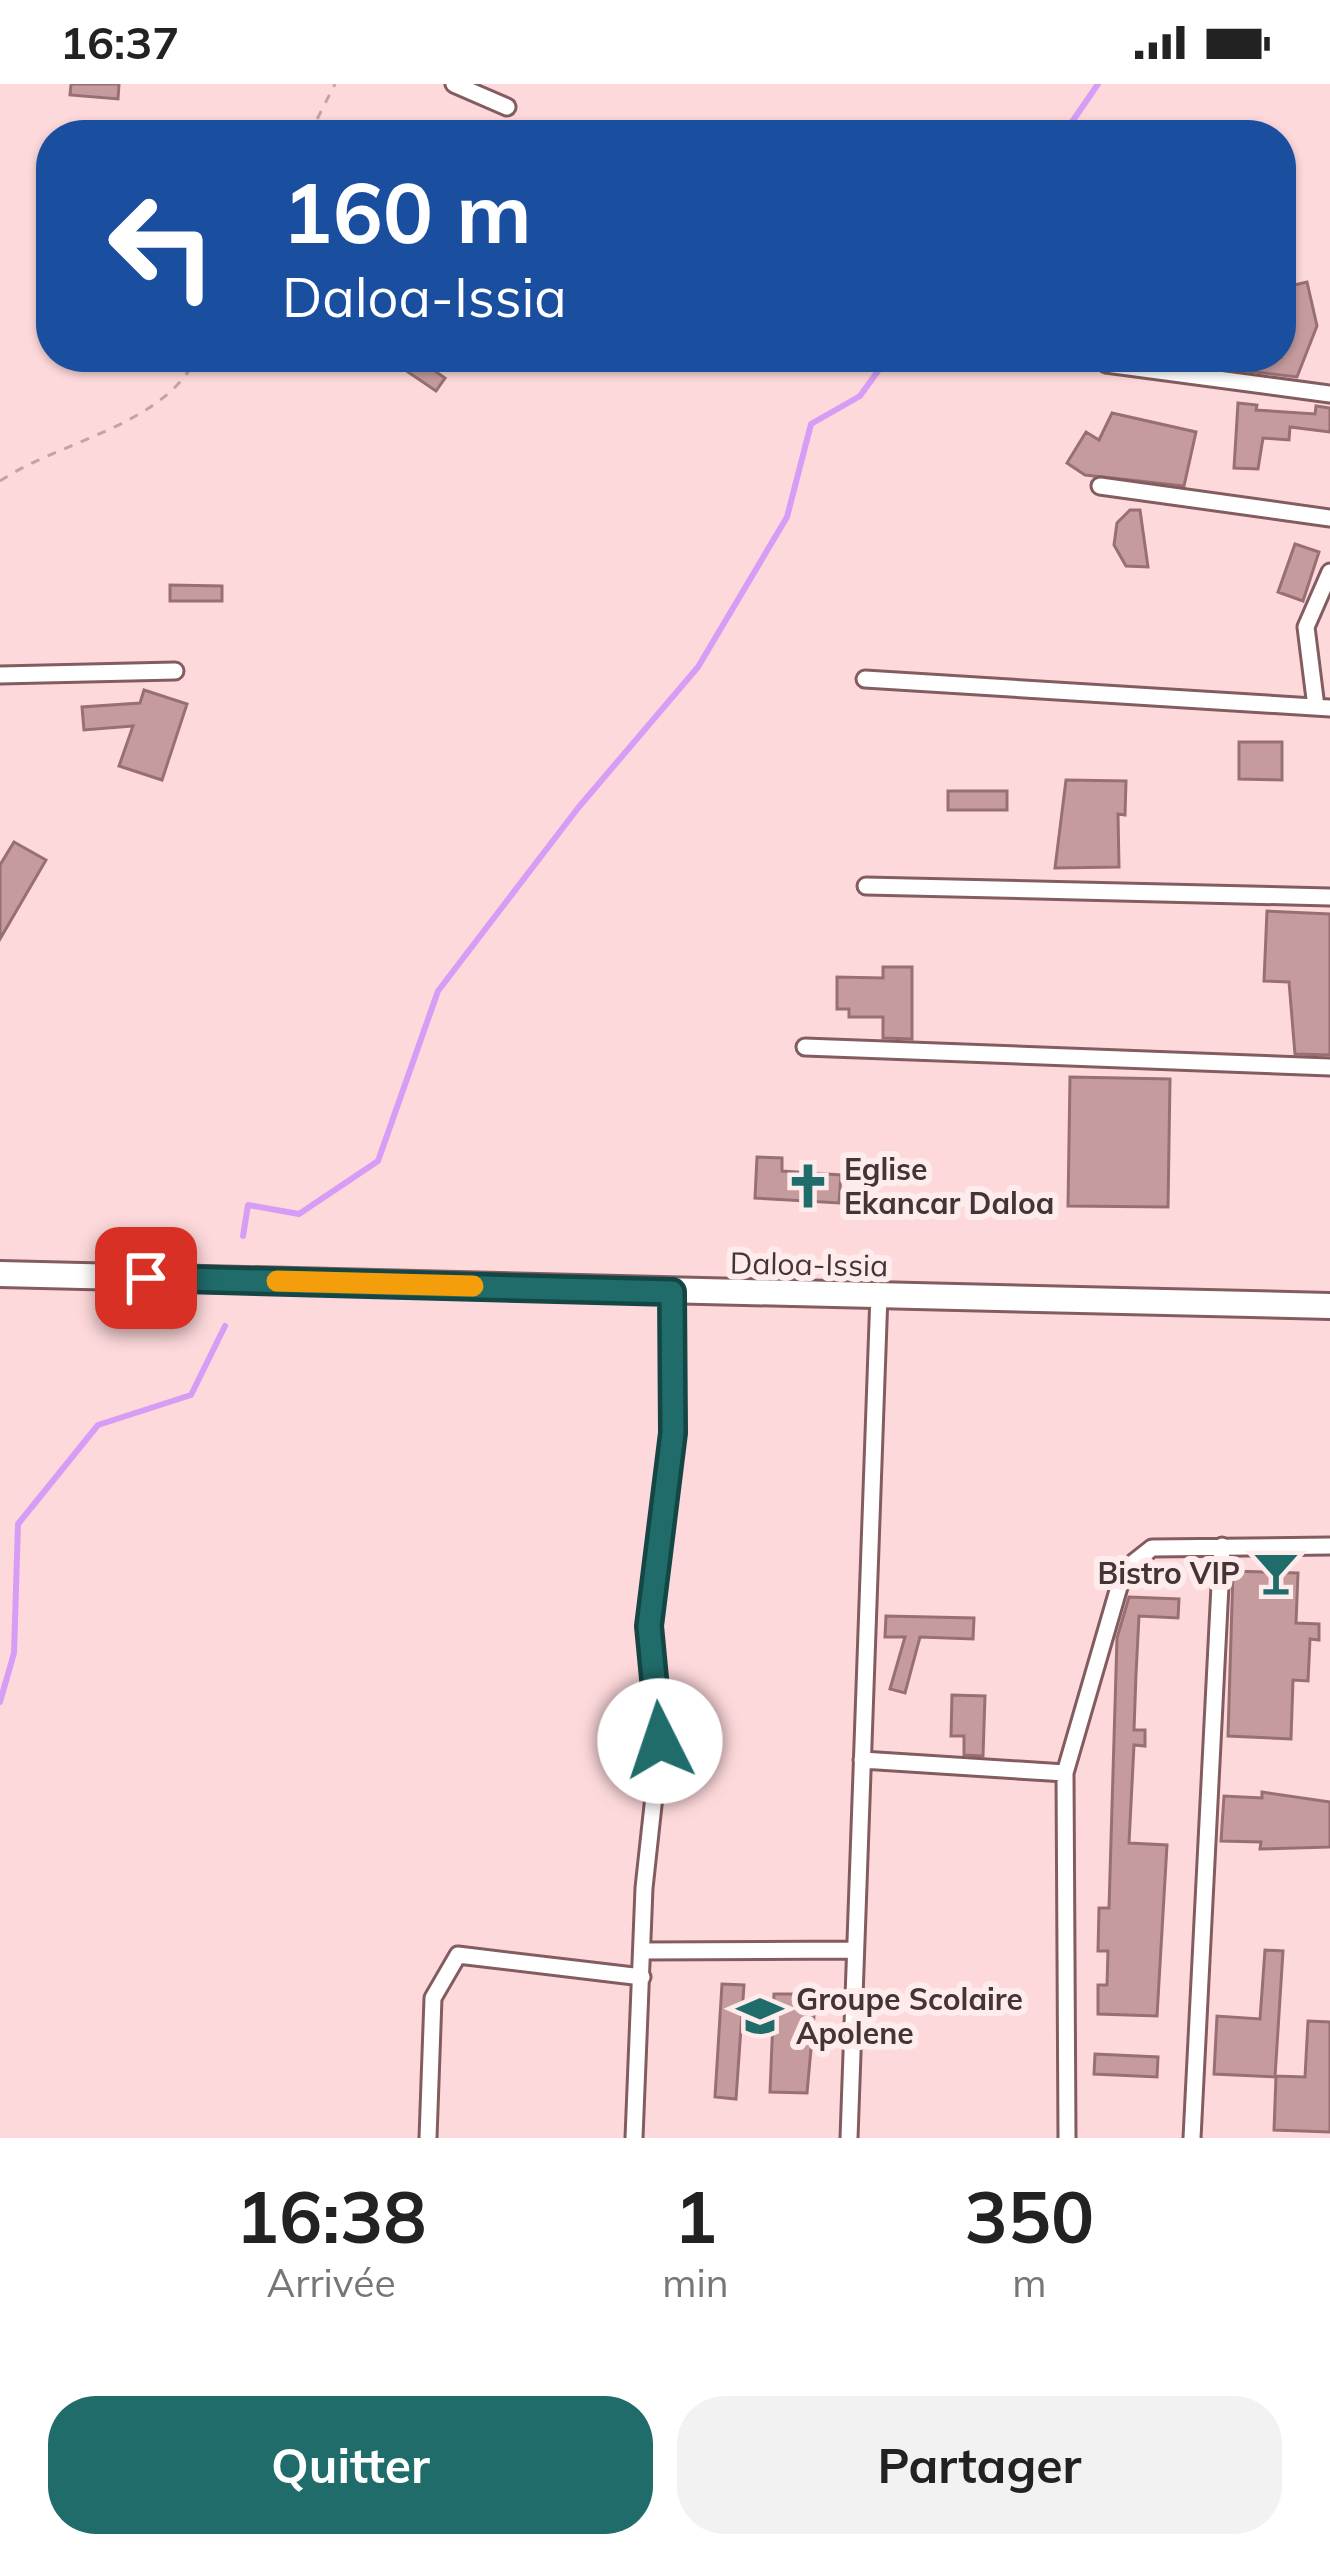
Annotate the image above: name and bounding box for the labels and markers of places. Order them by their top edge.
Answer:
place label: Eglise Ekancar Daloa [844,1150,1054,1222]
church icon: Eglise Ekancar Daloa [783,1161,833,1211]
pin [95,1227,197,1329]
bar icon: Bistro VIP [1251,1548,1301,1598]
place label: Bistro VIP [1098,1554,1240,1592]
place label: Groupe Scolaire Apolene [796,1980,1023,2052]
school or university icon: Groupe Scolaire Apolene [735,1991,785,2041]

